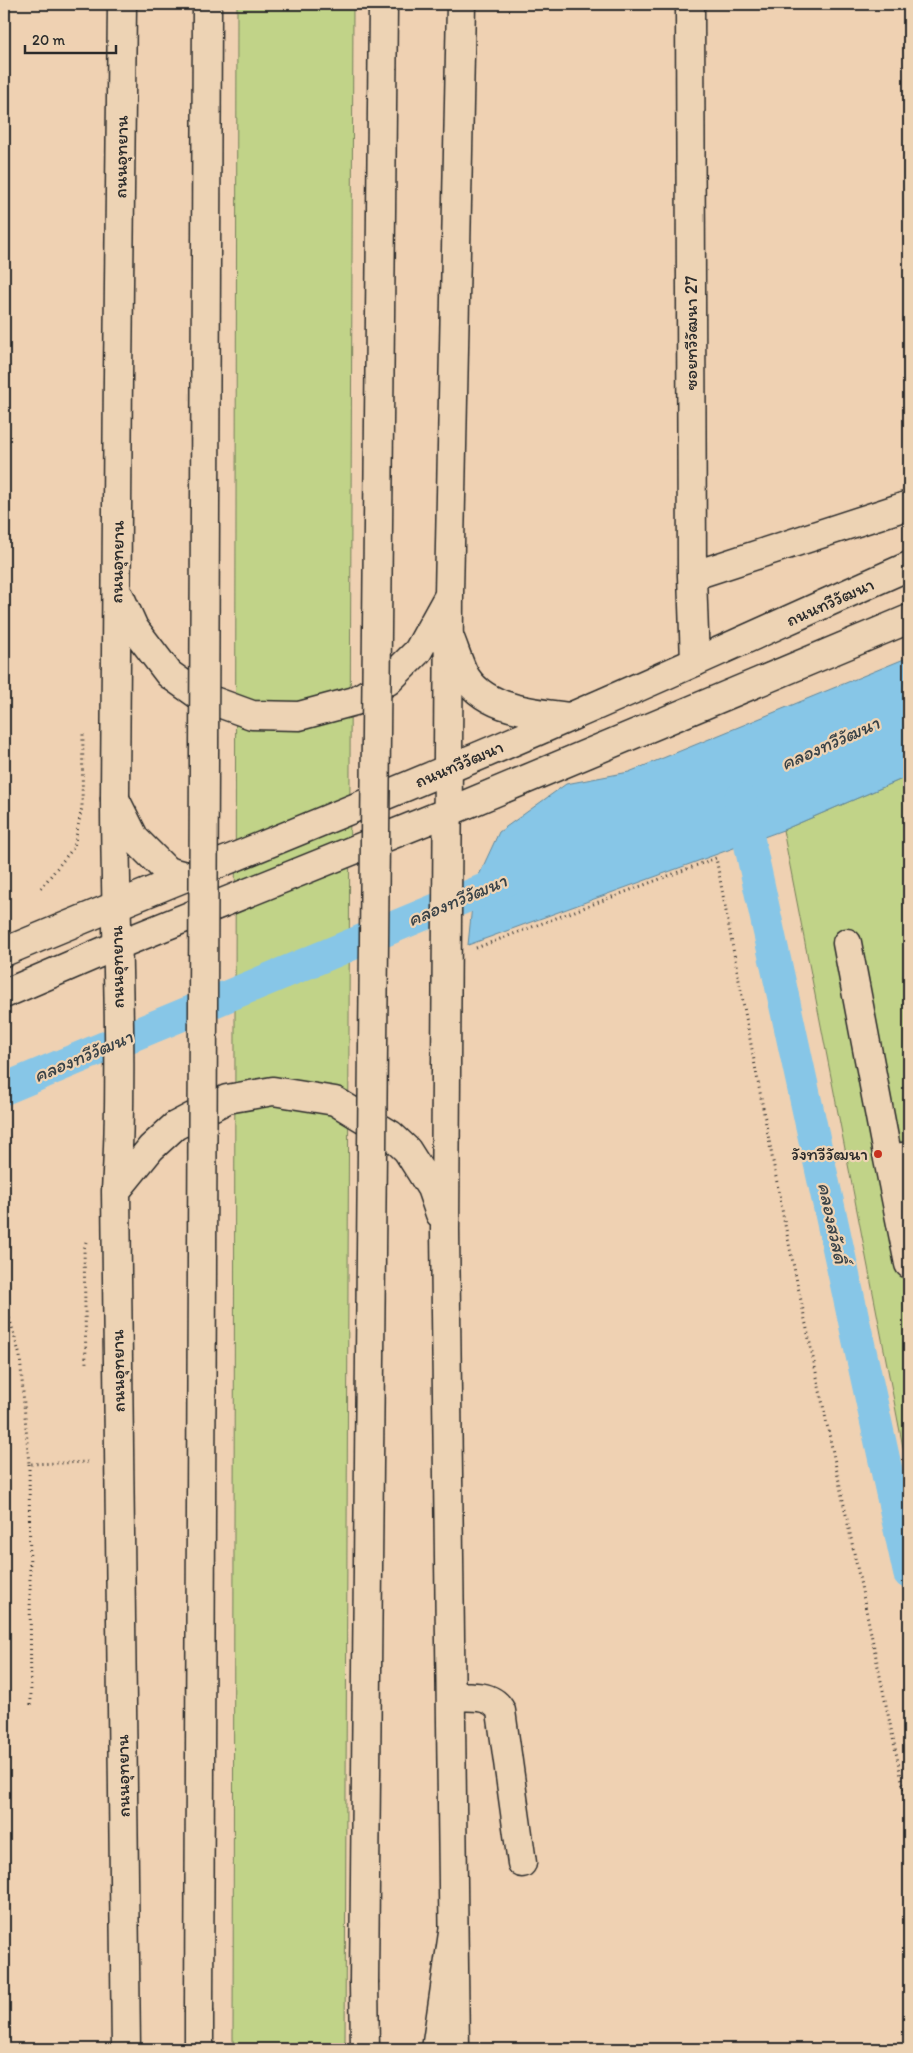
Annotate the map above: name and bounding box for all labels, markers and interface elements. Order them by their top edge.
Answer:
scale bar [25,22,116,54]
text: 20 m [32,31,66,49]
street label: ถนนอุทยาน [109,115,133,199]
street label: ซอยทวีวัฒนา 27 [680,276,702,390]
street label: ถนนอุทยาน [105,520,129,604]
street label: ถนนทวีวัฒนา [782,573,878,631]
water label: คลองทวีวัฒนา [777,711,884,775]
street label: ถนนทวีวัฒนา [411,735,507,793]
water label: คลองทวีวัฒนา [404,868,511,931]
street label: ถนนอุทยาน [105,925,129,1009]
water label: คลองทวีวัฒนา [30,1024,137,1087]
place label: วังทวีวัฒนา [791,1143,868,1165]
marker: วังทวีวัฒนา [872,1148,884,1160]
water label: คลองสวัสดิ์ [813,1180,854,1269]
street label: ถนนอุทยาน [106,1329,130,1413]
street label: ถนนอุทยาน [111,1734,135,1818]

